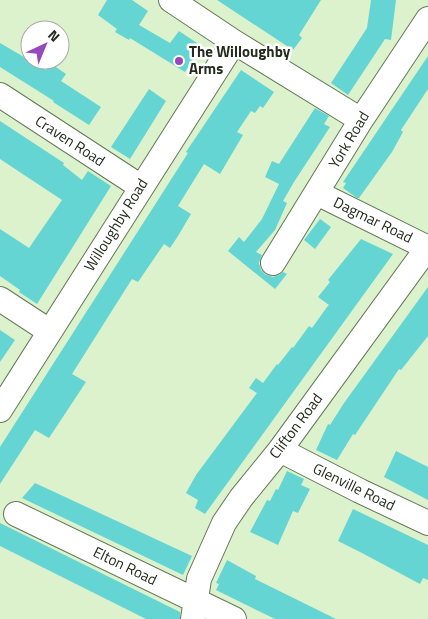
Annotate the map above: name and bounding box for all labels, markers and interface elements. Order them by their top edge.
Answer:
north arrow [20,20,70,70]
text: N [44,24,65,46]
place label: The Willoughby Arms [189,40,291,80]
marker: The Willoughby Arms [173,55,185,67]
street label: York Road [322,107,375,173]
street label: Craven Road [31,109,110,172]
street label: Willoughby Road [78,174,153,276]
street label: Dagmar Road [330,190,417,249]
street label: Clifton Road [263,388,328,463]
street label: Glenville Road [309,457,399,516]
street label: Elton Road [89,540,161,591]

